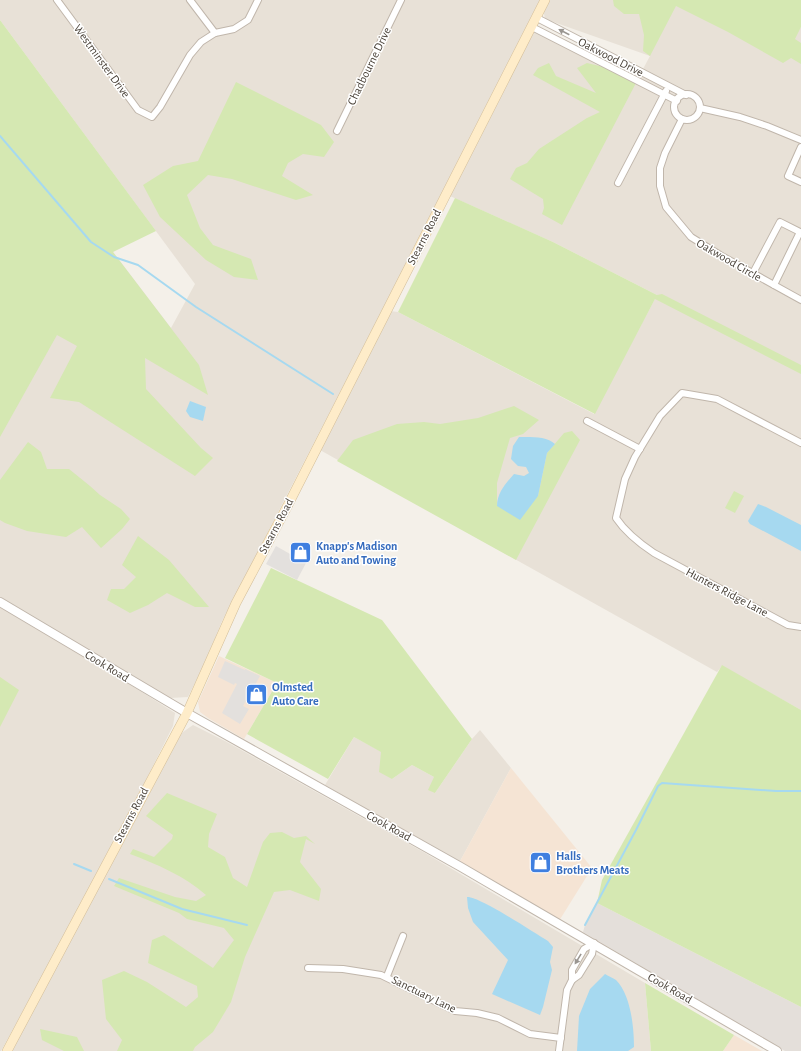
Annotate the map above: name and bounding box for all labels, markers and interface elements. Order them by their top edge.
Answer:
street label: Westminster Drive [72,22,132,100]
street label: Chadbourne Drive [345,25,393,107]
one-way arrow [558,29,570,35]
street label: Oakwood Drive [576,35,646,79]
street label: Stearns Road [405,207,443,267]
street label: Oakwood Circle [695,237,763,283]
street label: Stearns Road [256,496,296,556]
shop icon: Knapp's Madison Auto and Towing [287,540,313,566]
place label: Knapp's Madison Auto and Towing [316,540,397,566]
street label: Hunters Ridge Lane [684,565,770,619]
street label: Cook Road [83,648,131,684]
shop icon: Olmsted Auto Care [243,681,269,707]
place label: Olmsted Auto Care [272,681,319,707]
street label: Stearns Road [111,785,151,845]
street label: Cook Road [365,809,413,843]
shop icon: Halls Brothers Meats [527,850,553,876]
place label: Halls Brothers Meats [556,850,630,876]
one-way arrow [575,953,582,965]
street label: Cook Road [646,971,694,1005]
street label: Sanctuary Lane [389,973,458,1016]

